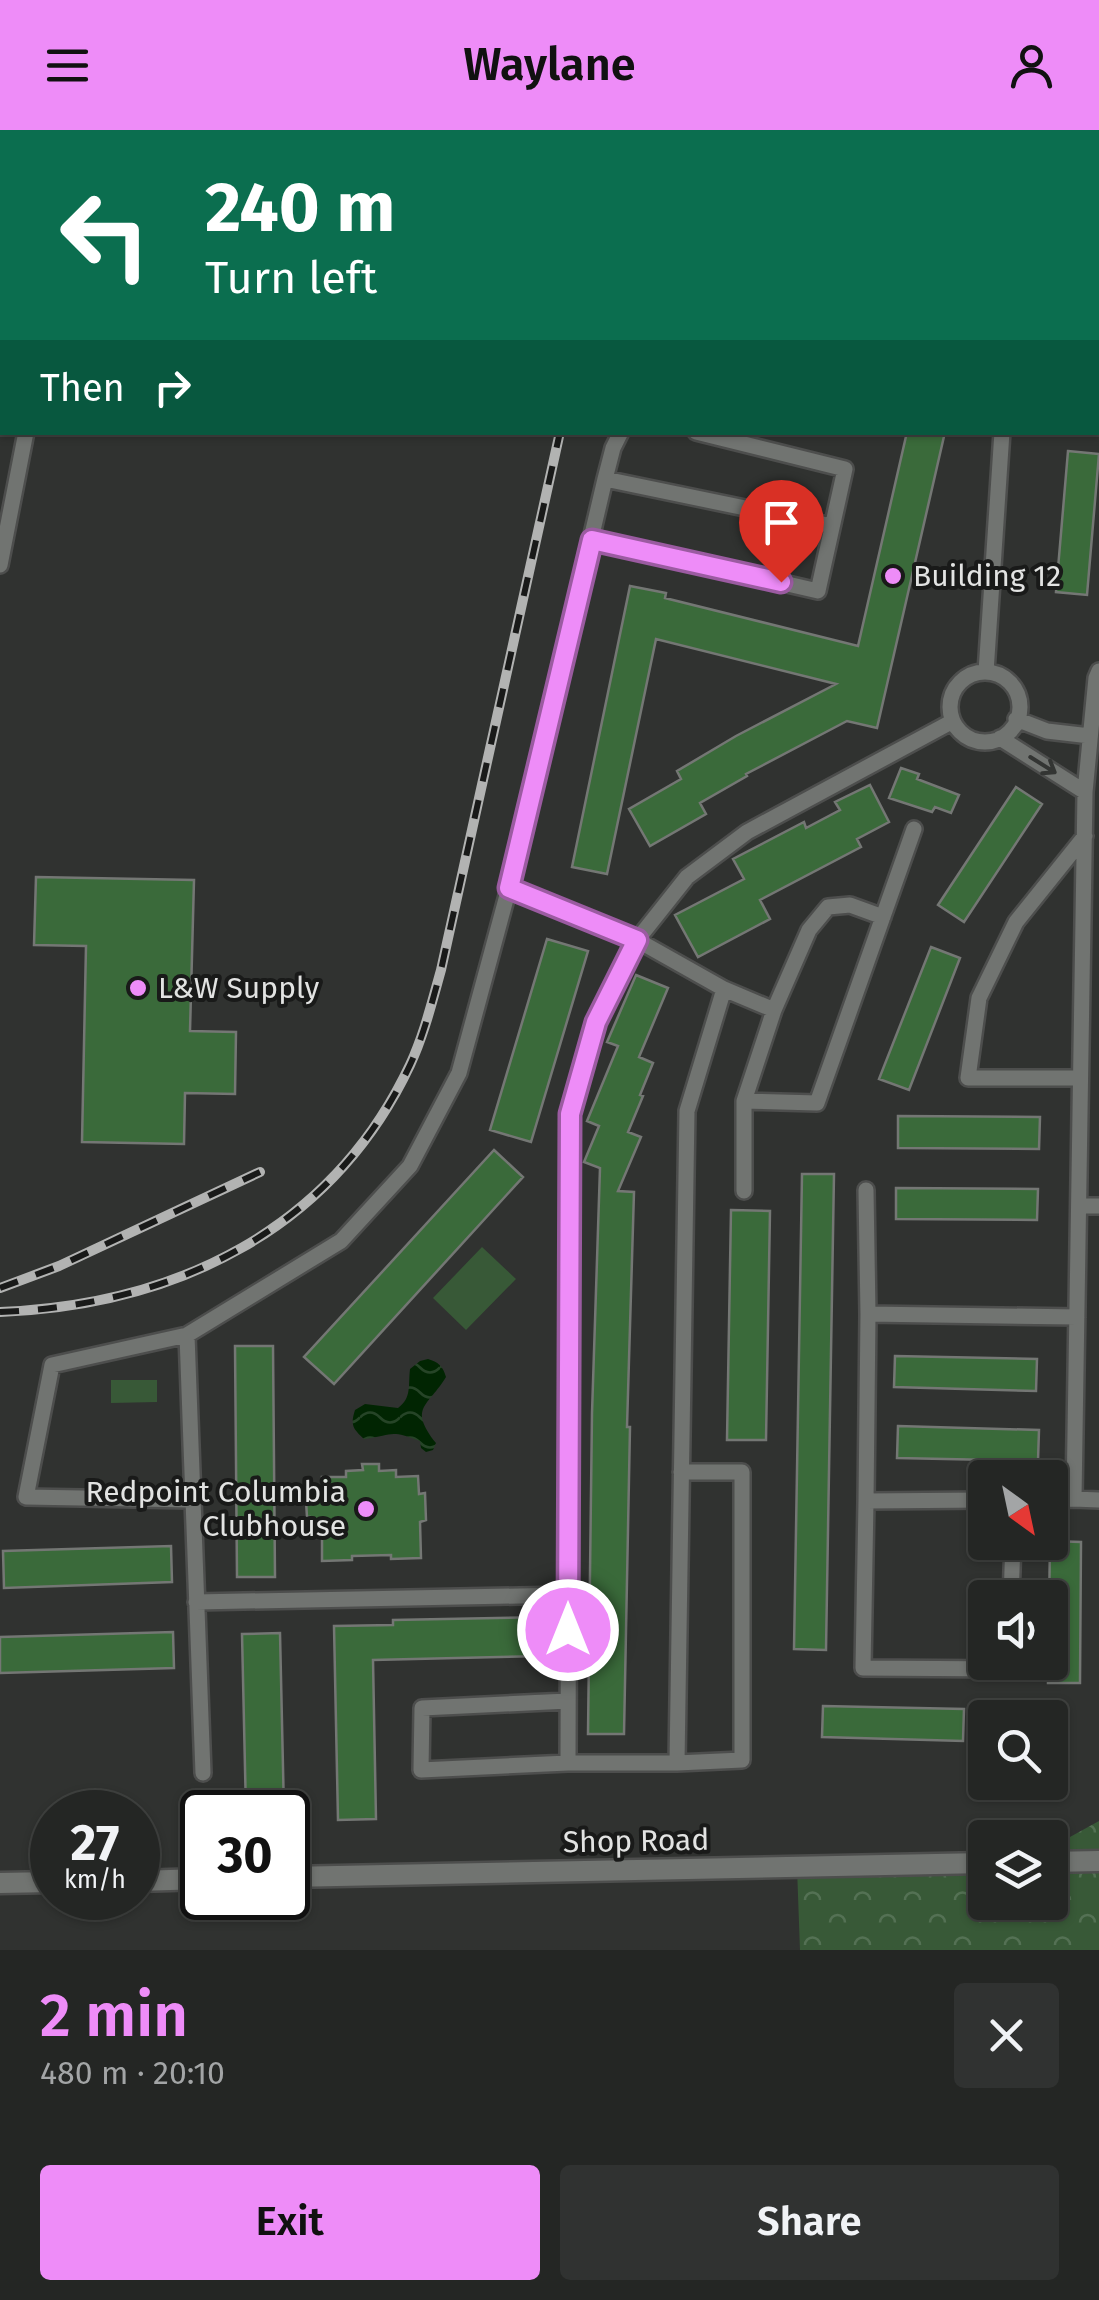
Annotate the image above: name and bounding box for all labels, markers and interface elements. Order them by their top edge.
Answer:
icon: menu [40,38,95,93]
text: Waylane [463,38,636,92]
icon: person [1004,38,1059,93]
text: 240 m [205,166,395,250]
icon: left [40,170,170,300]
text: Turn left [205,251,377,305]
icon: right [145,360,200,415]
text: Then [40,365,125,411]
pin [739,480,824,583]
icon: arrive [754,495,809,550]
place label: Building 12 [913,558,1061,594]
marker: Building 12 [882,565,904,587]
one-way arrow [1028,755,1057,775]
place label: L&W Supply [158,970,319,1006]
marker: L&W Supply [127,977,149,999]
north arrow [968,1460,1068,1560]
map controls [968,1460,1068,1920]
place label: Redpoint Columbia Clubhouse [86,1474,346,1544]
marker: Redpoint Columbia Clubhouse [355,1498,377,1520]
position arrow [516,1578,620,1682]
button: sound [968,1580,1068,1680]
button: search [968,1700,1068,1800]
speed limit sign: 30 [180,1790,310,1920]
text: 27 [71,1813,119,1873]
button: layers [968,1820,1068,1920]
street label: Shop Road [562,1822,710,1860]
text: km/h [64,1865,126,1895]
text: 2 min [40,1980,188,2052]
button: close [954,1983,1059,2088]
text: 480 m · 20:10 [40,2054,225,2092]
button: Exit [40,2165,540,2280]
button: Share [560,2165,1059,2280]

